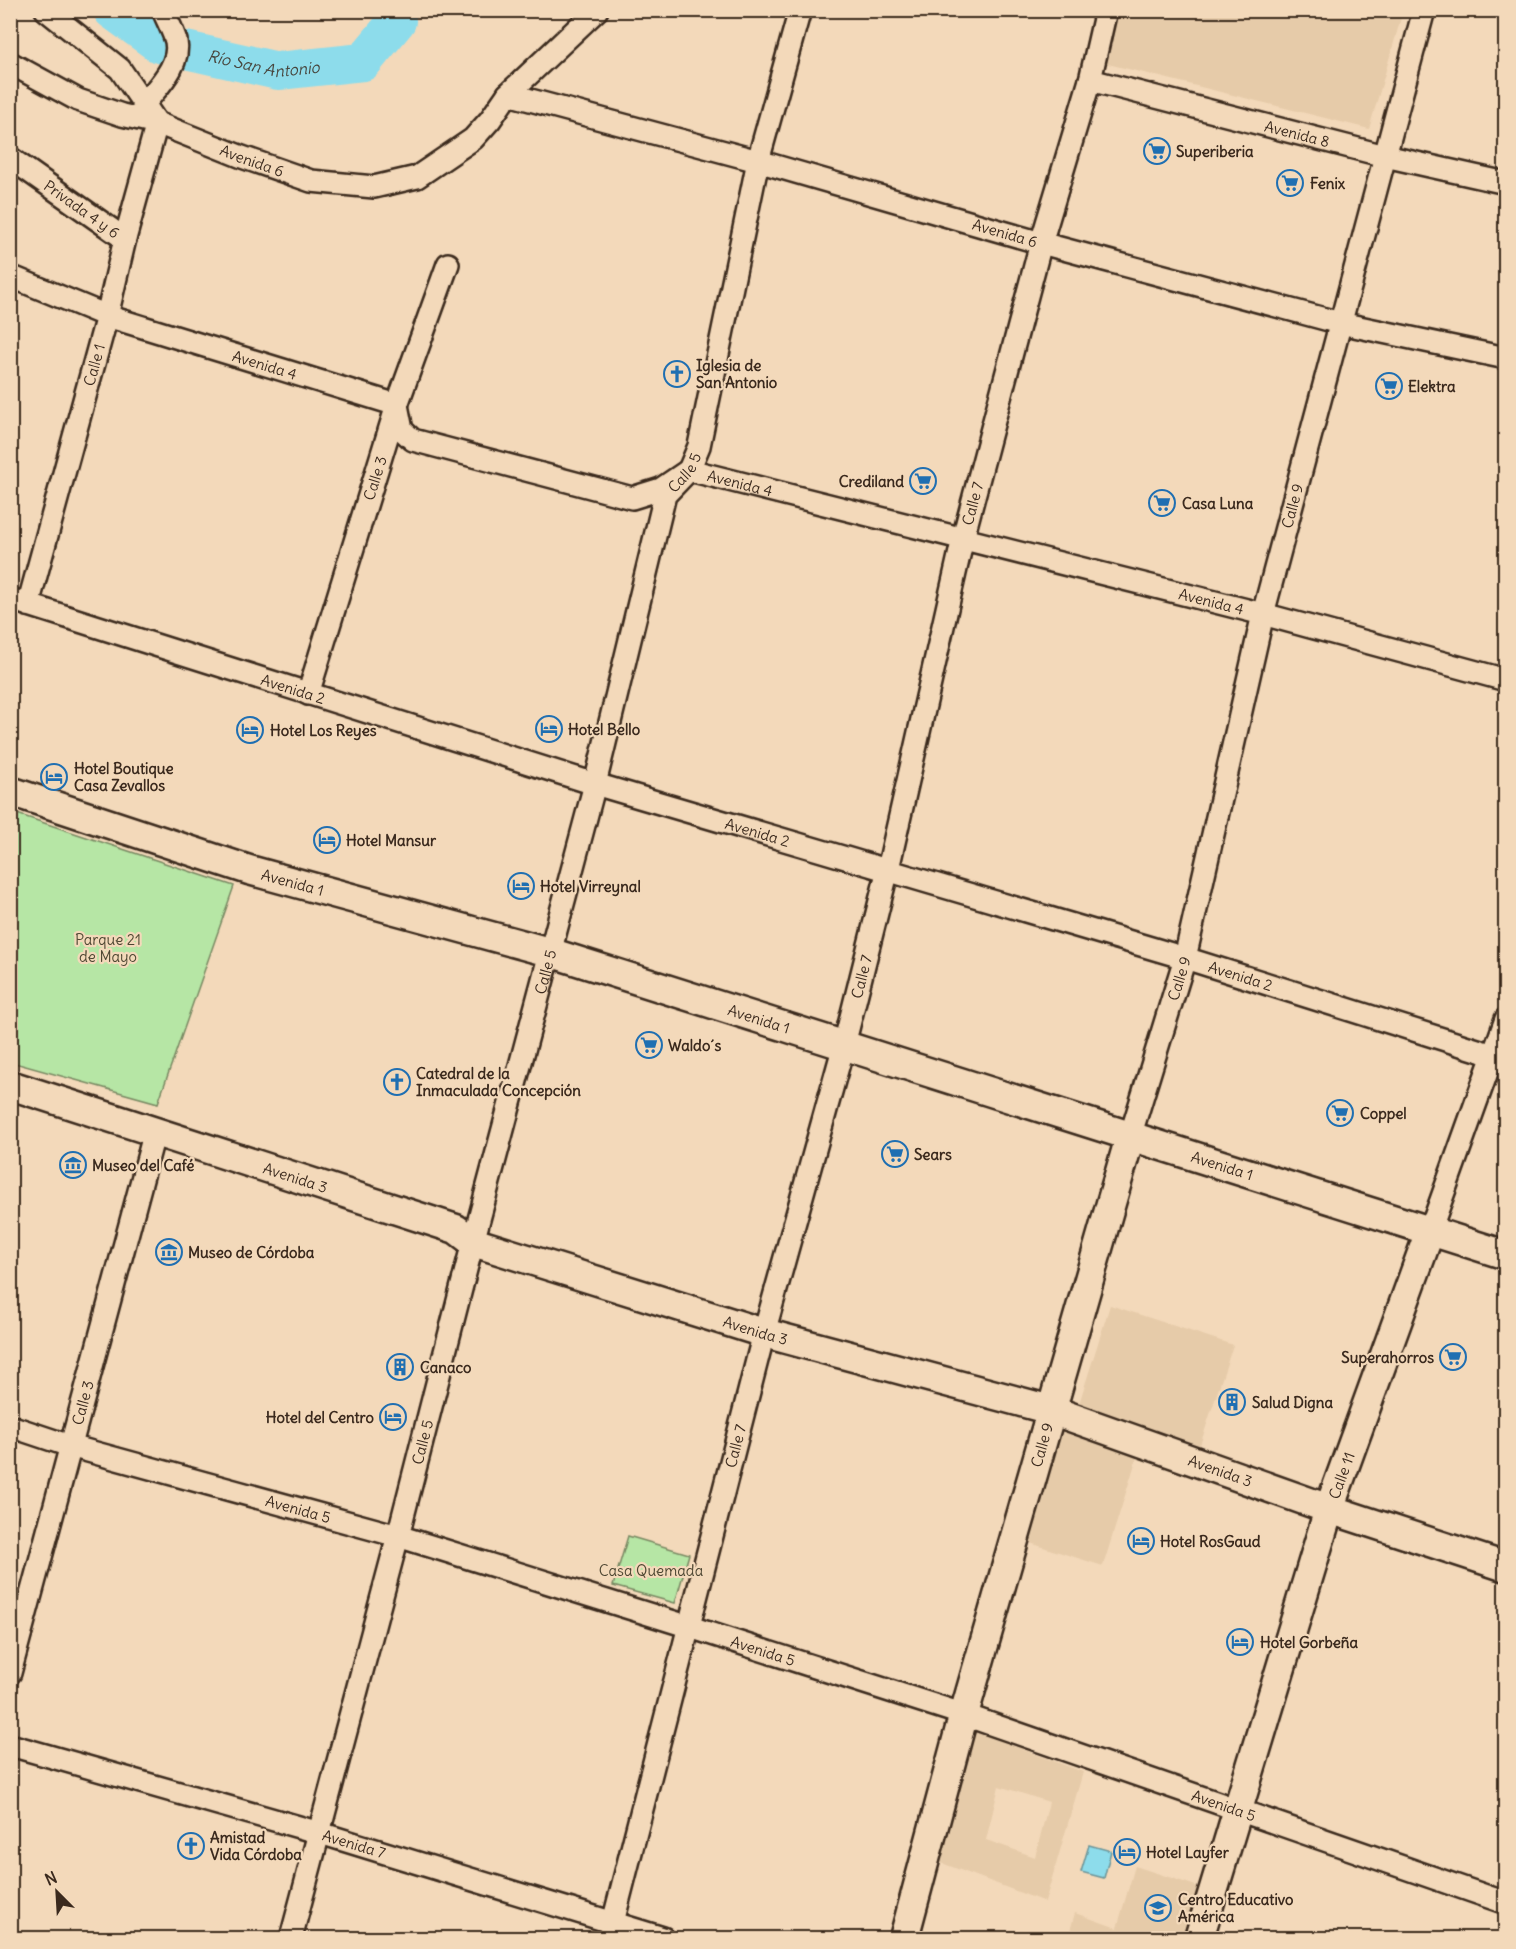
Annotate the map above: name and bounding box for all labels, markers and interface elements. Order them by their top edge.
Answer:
water label: Río San Antonio [206,45,321,81]
street label: Avenida 8 [1263,116,1332,151]
supermarket icon: Superiberia [1142,136,1172,166]
street label: Avenida 6 [217,140,287,180]
place label: Superiberia [1176,142,1254,162]
supermarket icon: Fenix [1275,168,1305,198]
place label: Fenix [1310,174,1346,193]
street label: Privada 4 y 6 [40,176,123,242]
street label: Avenida 6 [970,214,1040,251]
street label: Calle 1 [79,342,108,388]
street label: Avenida 4 [230,346,300,383]
place label: Iglesia de San Antonio [696,356,778,392]
church icon: Iglesia de San Antonio [662,359,692,389]
supermarket icon: Elektra [1374,371,1404,401]
place label: Elektra [1408,377,1456,396]
street label: Calle 5 [663,449,705,496]
street label: Calle 3 [359,454,390,502]
street label: Avenida 4 [705,465,775,500]
supermarket icon: Crediland [908,466,938,496]
place label: Crediland [839,472,904,491]
street label: Calle 7 [957,480,987,527]
street label: Calle 9 [1277,481,1307,530]
supermarket icon: Casa Luna [1147,488,1177,518]
place label: Casa Luna [1182,494,1254,513]
street label: Avenida 4 [1177,584,1246,618]
street label: Avenida 2 [259,670,328,708]
hotel icon: Hotel Bello [534,714,564,744]
hotel icon: Hotel Los Reyes [235,715,265,745]
place label: Hotel Bello [568,720,641,739]
place label: Hotel Los Reyes [270,721,377,741]
place label: Hotel Boutique Casa Zevallos [74,759,174,795]
hotel icon: Hotel Boutique Casa Zevallos [39,762,69,792]
street label: Avenida 2 [723,813,792,850]
hotel icon: Hotel Mansur [312,825,342,855]
place label: Hotel Mansur [346,831,437,850]
street label: Avenida 1 [259,864,326,900]
hotel icon: Hotel Virreynal [506,871,536,901]
place label: Hotel Virreynal [540,877,641,897]
park label: Parque 21 de Mayo [75,930,141,966]
street label: Calle 5 [530,947,560,996]
street label: Calle 7 [847,953,876,1000]
street label: Calle 9 [1163,954,1195,1003]
street label: Avenida 2 [1206,957,1275,995]
street label: Avenida 1 [726,1000,792,1037]
supermarket icon: Waldo´s [634,1030,664,1060]
place label: Waldo´s [668,1036,722,1055]
place label: Catedral de la Inmaculada Concepción [416,1064,581,1101]
church icon: Catedral de la Inmaculada Concepción [382,1067,412,1097]
supermarket icon: Coppel [1325,1098,1355,1128]
place label: Coppel [1360,1104,1407,1124]
supermarket icon: Sears [880,1139,910,1169]
place label: Sears [914,1145,952,1164]
street label: Avenida 1 [1189,1146,1256,1184]
museum icon: Museo del Café [58,1150,88,1180]
place label: Museo del Café [92,1156,194,1175]
street label: Avenida 3 [261,1158,330,1196]
museum icon: Museo de Córdoba [154,1237,184,1267]
place label: Museo de Córdoba [188,1243,315,1262]
street label: Avenida 3 [721,1311,790,1348]
supermarket icon: Superahorros [1438,1342,1468,1372]
place label: Superahorros [1341,1348,1434,1368]
building icon: Canaco [385,1352,415,1382]
place label: Canaco [420,1358,472,1377]
street label: Calle 3 [67,1378,97,1427]
building icon: Salud Digna [1217,1387,1247,1417]
place label: Salud Digna [1252,1393,1333,1413]
hotel icon: Hotel del Centro [378,1402,408,1432]
place label: Hotel del Centro [266,1408,375,1427]
street label: Calle 5 [407,1418,437,1466]
street label: Calle 9 [1026,1420,1057,1469]
street label: Calle 7 [720,1422,750,1470]
street label: Calle 11 [1324,1449,1358,1502]
street label: Avenida 3 [1186,1450,1255,1490]
street label: Avenida 5 [264,1491,333,1527]
hotel icon: Hotel RosGaud [1126,1526,1156,1556]
place label: Hotel RosGaud [1160,1532,1261,1551]
park label: Casa Quemada [599,1561,704,1580]
hotel icon: Hotel Gorbeña [1225,1627,1255,1657]
street label: Avenida 5 [729,1631,798,1670]
place label: Hotel Gorbeña [1260,1633,1358,1652]
street label: Avenida 5 [1189,1785,1258,1825]
street label: Avenida 7 [320,1825,388,1862]
place label: Amistad Vida Córdoba [210,1828,302,1864]
church icon: Amistad Vida Córdoba [176,1831,206,1861]
hotel icon: Hotel Layfer [1112,1837,1142,1867]
place label: Hotel Layfer [1146,1843,1230,1863]
north arrow [27,1862,87,1922]
text: N [42,1867,60,1890]
place label: Centro Educativo América [1178,1890,1294,1926]
school or university icon: Centro Educativo América [1143,1893,1173,1923]

